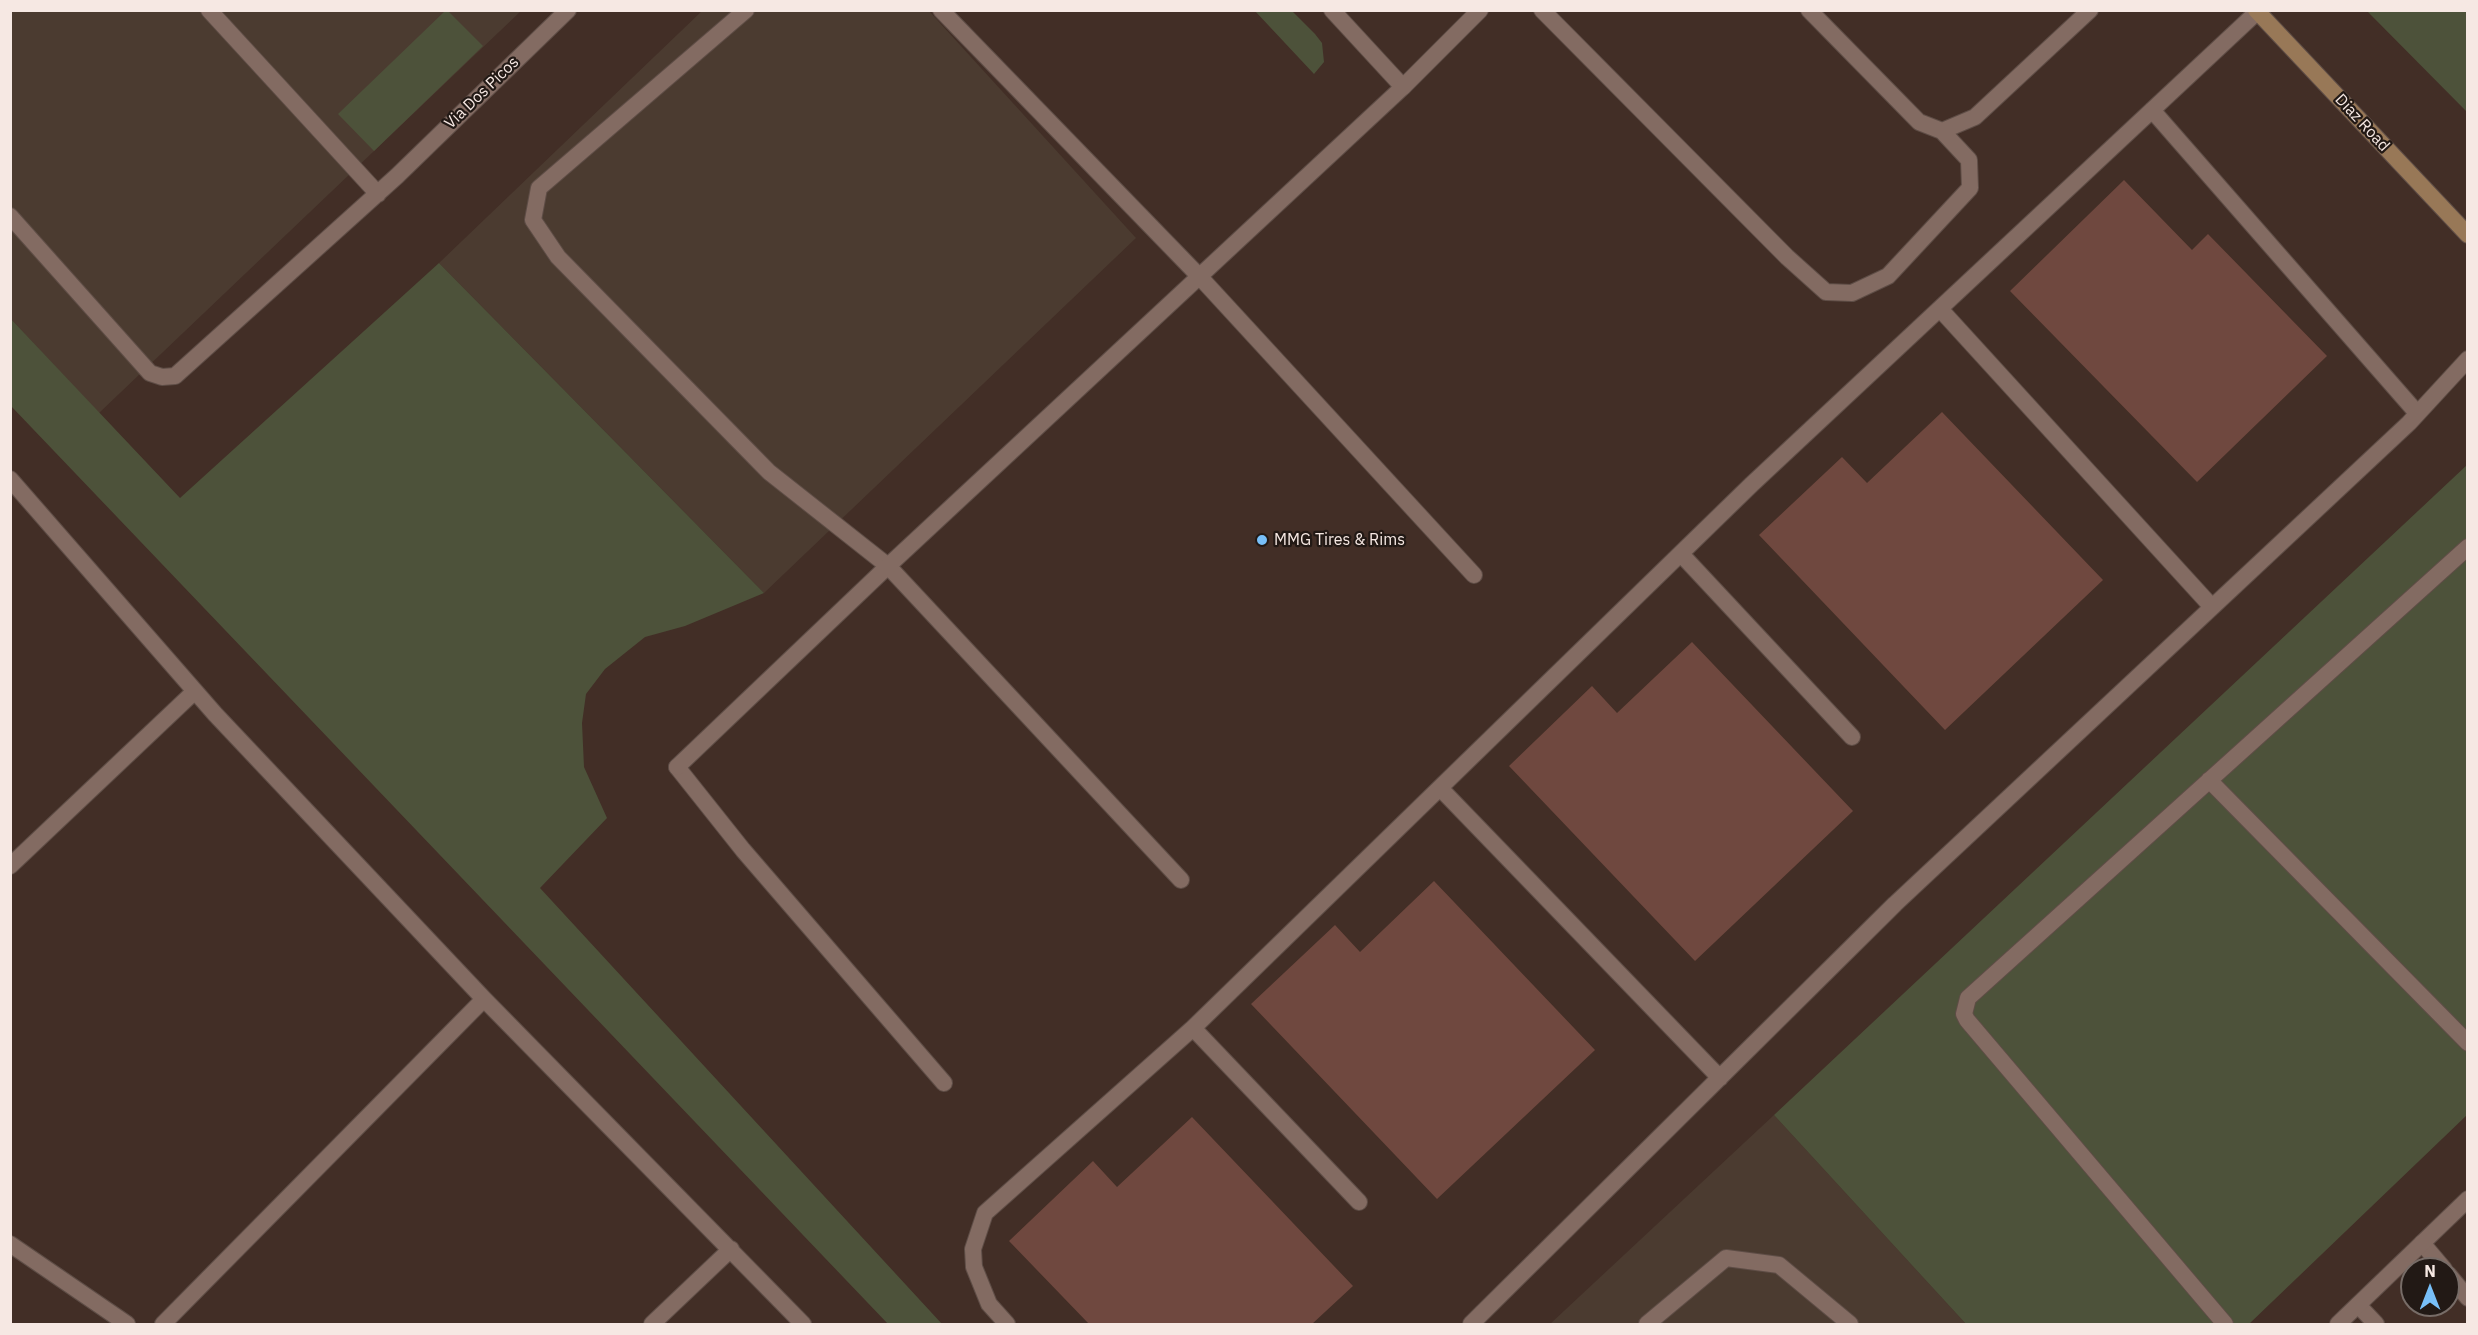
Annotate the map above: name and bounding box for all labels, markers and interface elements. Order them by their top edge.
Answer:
street label: Via Dos Picos [441,53,523,133]
street label: Diaz Road [2331,90,2393,156]
place label: MMG Tires & Rims [1274,530,1405,550]
marker: MMG Tires & Rims [1255,533,1269,547]
north arrow [2400,1257,2460,1317]
text: N [2424,1261,2436,1281]

